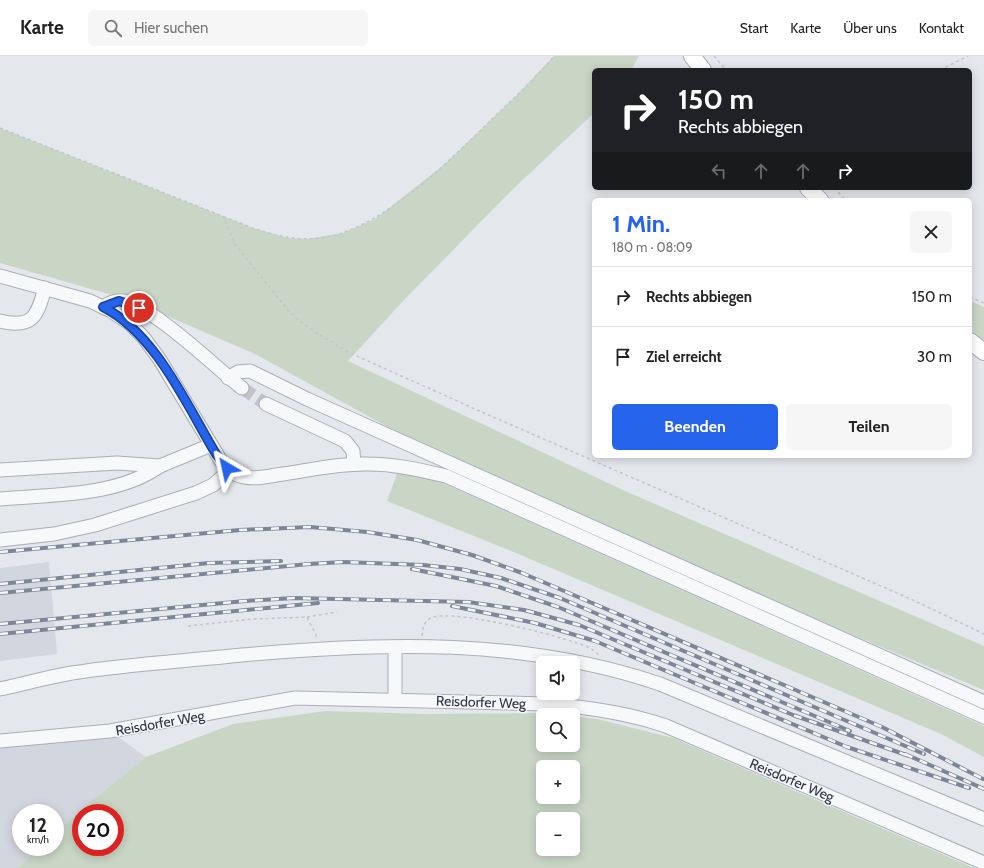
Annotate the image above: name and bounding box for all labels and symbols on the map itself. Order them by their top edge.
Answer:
pin [122,291,156,325]
position arrow [206,447,248,489]
street label: Reisdorfer Weg [436,691,527,713]
street label: Reisdorfer Weg [114,706,207,740]
street label: Reisdorfer Weg [747,754,838,806]
speed limit sign: 20 [72,804,124,856]

